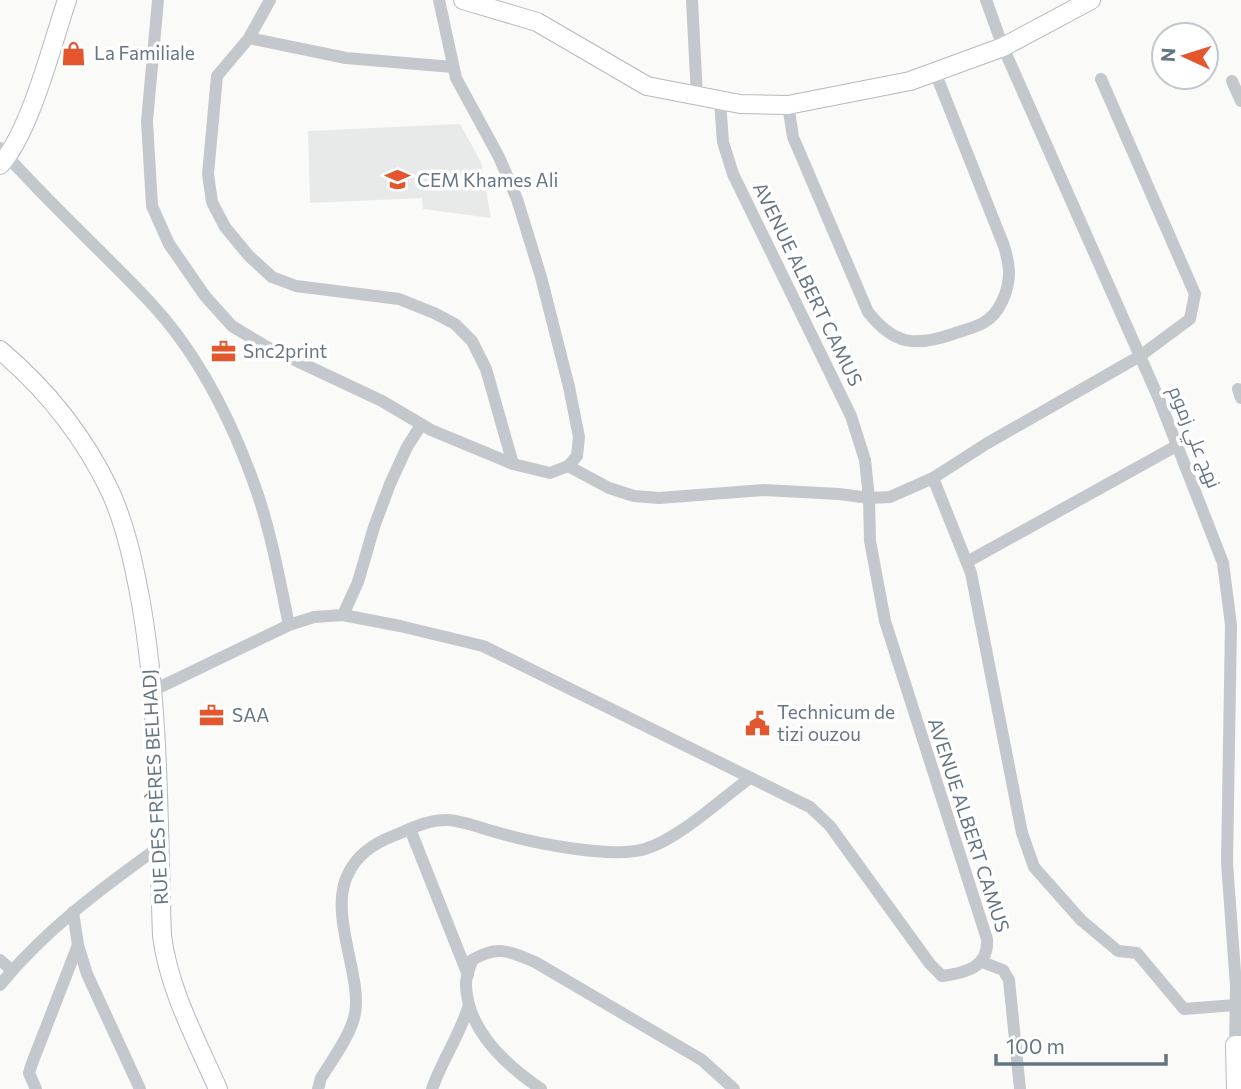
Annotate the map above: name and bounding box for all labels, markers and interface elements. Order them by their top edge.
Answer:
north arrow [1150,21,1220,91]
shop icon: La Familiale [60,39,88,67]
place label: La Familiale [94,41,195,64]
text: N [1156,47,1180,63]
school or university icon: CEM Khames Ali [383,166,411,194]
place label: CEM Khames Ali [417,168,558,191]
street label: AVENUE ALBERT CAMUS [749,178,868,389]
office icon: Snc2print [209,337,237,365]
place label: Snc2print [243,339,328,362]
street label: نهج علي زموم [1161,382,1226,493]
street label: RUE DES FRÈRES BELHADJ [137,668,172,906]
place label: Technicum de tizi ouzou [777,700,895,745]
office icon: SAA [198,701,226,729]
place label: SAA [232,703,269,726]
public building icon: Technicum de tizi ouzou [743,709,771,737]
street label: AVENUE ALBERT CAMUS [924,715,1015,935]
scale bar [996,1023,1166,1066]
text: 100 m [1006,1033,1065,1058]

